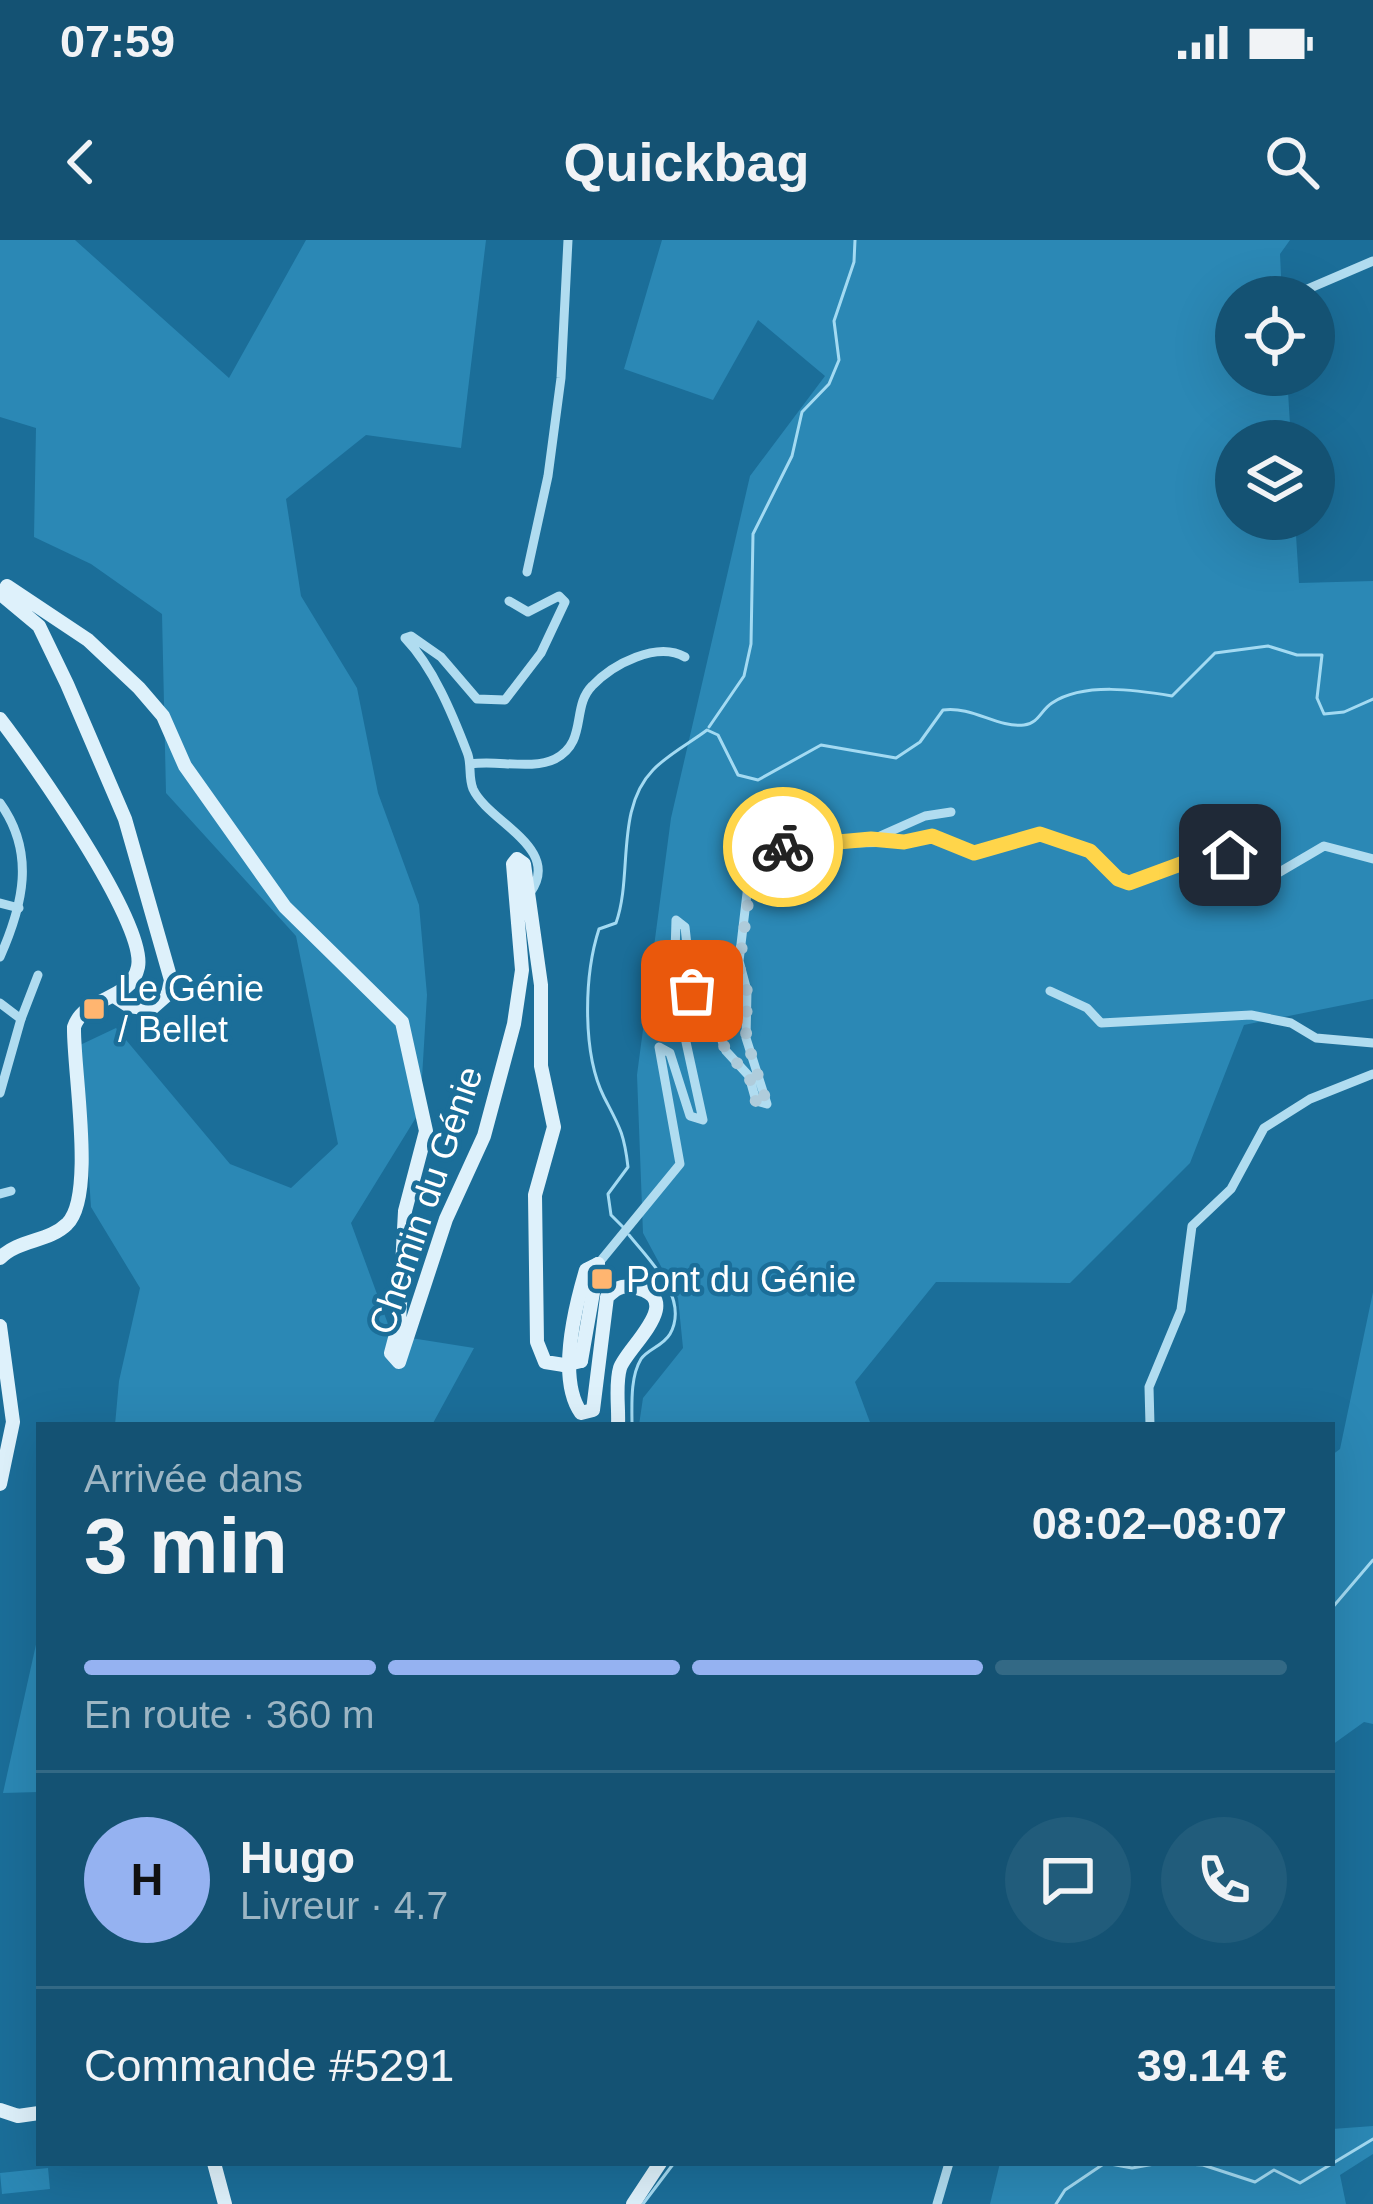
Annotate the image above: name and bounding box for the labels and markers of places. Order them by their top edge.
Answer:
pin [1179,804,1281,906]
pin [641,940,743,1042]
place label: Le Génie / Bellet [118,968,264,1050]
marker: Le Génie / Bellet [81,996,107,1022]
place label: Pont du Génie [626,1259,856,1300]
marker: Pont du Génie [589,1266,615,1292]

